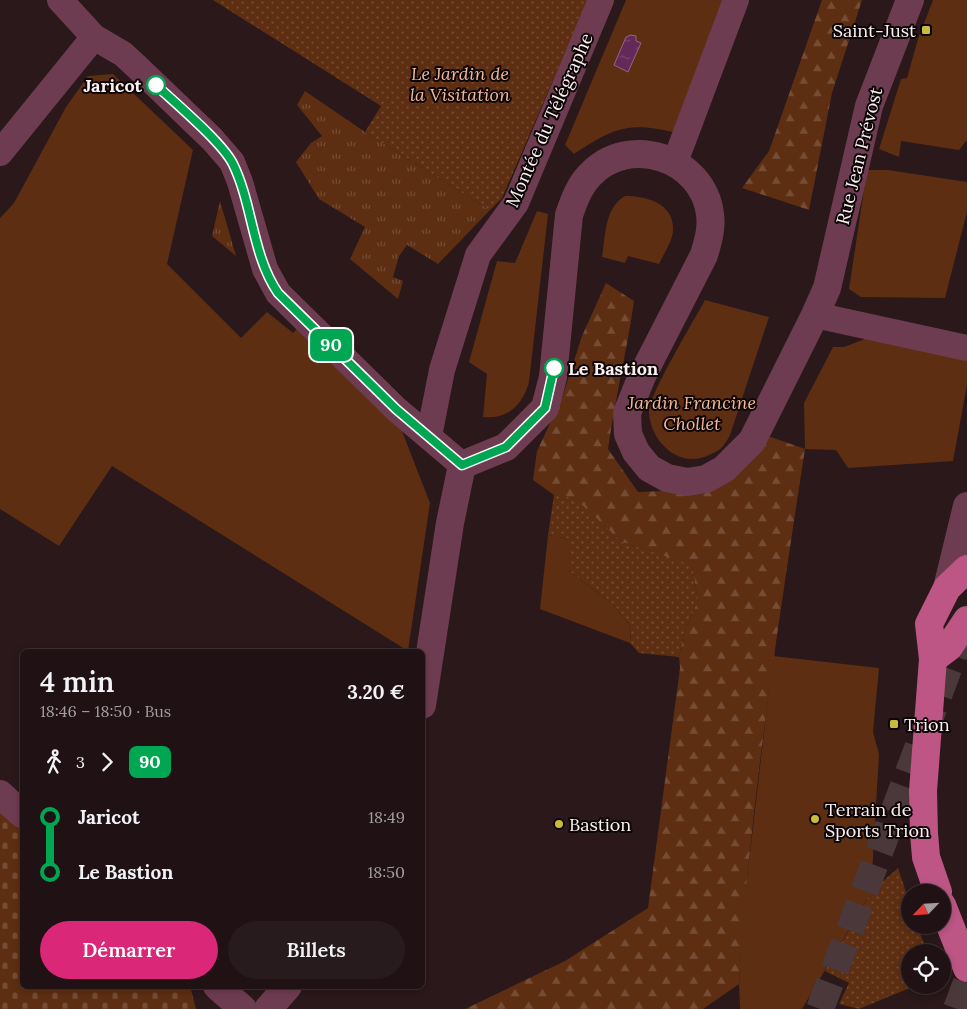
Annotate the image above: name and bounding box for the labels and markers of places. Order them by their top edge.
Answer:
place label: Saint-Just [833,19,916,42]
marker: Saint-Just [920,24,932,36]
place label: Jaricot [84,74,143,97]
marker: Jaricot [146,75,166,95]
place label: Le Bastion [568,357,659,380]
marker: Le Bastion [544,358,564,378]
place label: Trion [904,713,950,736]
marker: Trion [888,718,900,730]
place label: Terrain de Sports Trion [825,798,930,842]
place label: Bastion [569,813,631,836]
marker: Terrain de Sports Trion [809,813,821,825]
marker: Bastion [553,818,565,830]

